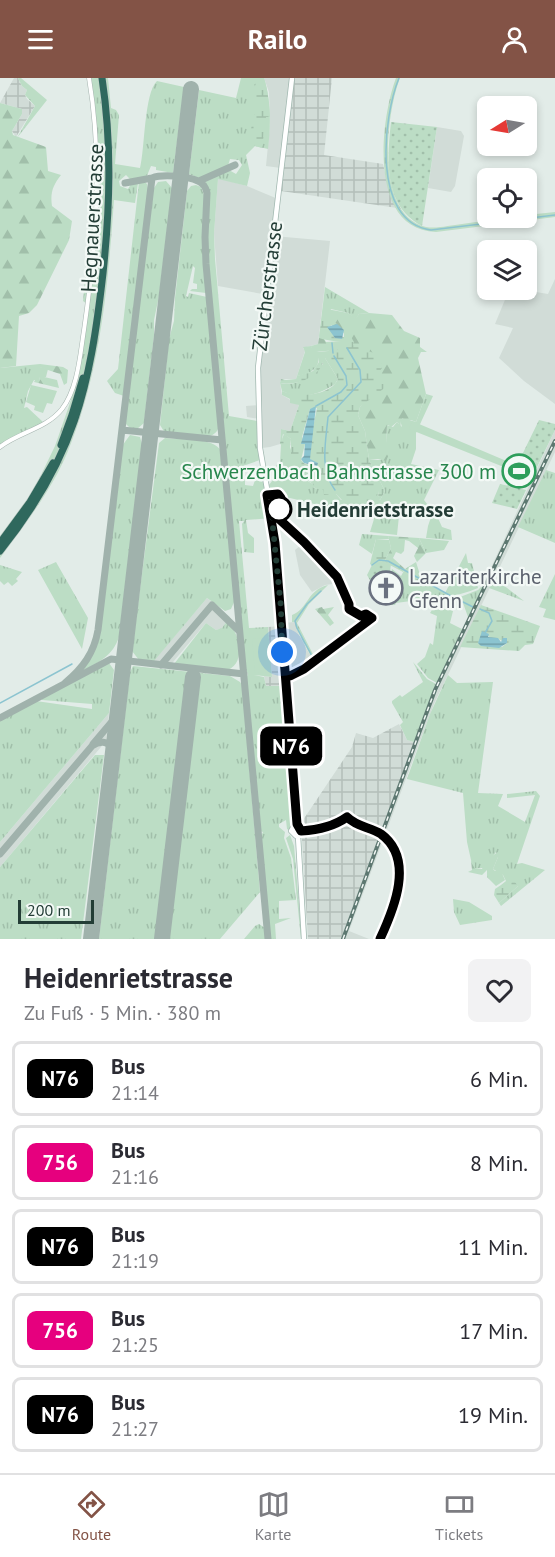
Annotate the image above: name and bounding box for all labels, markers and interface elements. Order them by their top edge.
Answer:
text: Railo [248,22,307,56]
icon: menu [24,23,57,56]
icon: person [498,23,531,56]
north arrow [477,96,537,156]
map controls [477,96,537,300]
street label: Hegnauerstrasse [75,143,109,293]
button: locate [477,168,537,228]
street label: Zürcherstrasse [246,220,288,352]
button: layers [477,240,537,300]
sports icon: Schwerzenbach Bahnstrasse 300 m [501,453,537,489]
place label: Schwerzenbach Bahnstrasse 300 m [181,458,496,485]
marker: Heidenrietstrasse [266,496,292,522]
place label: Heidenrietstrasse [297,496,454,523]
place label: Lazariterkirche Gfenn [409,563,542,614]
church icon: Lazariterkirche Gfenn [368,570,404,606]
your location [267,637,297,667]
line badge: N76 [256,726,326,766]
text: N76 [272,733,310,760]
scale bar [18,897,94,924]
text: 200 m [27,900,70,920]
text: Heidenrietstrasse [24,959,233,996]
button: heart [468,959,531,1022]
text: Zu Fuß · 5 Min. · 380 m [24,1000,221,1026]
text: Bus [111,1052,145,1080]
text: N76 [41,1065,79,1092]
text: 6 Min. [470,1065,528,1093]
text: 21:14 [111,1080,159,1106]
text: Bus [111,1136,145,1164]
text: 756 [42,1149,78,1176]
text: 8 Min. [470,1149,528,1177]
text: 21:16 [111,1164,159,1190]
text: Bus [111,1220,145,1248]
text: N76 [41,1233,79,1260]
text: 11 Min. [458,1233,528,1261]
text: 21:19 [111,1248,159,1274]
text: Bus [111,1304,145,1332]
text: 756 [42,1317,78,1344]
text: 17 Min. [459,1317,528,1345]
text: 21:25 [111,1332,159,1358]
text: Bus [111,1388,145,1416]
text: N76 [41,1401,79,1428]
text: 19 Min. [458,1401,528,1429]
text: 21:27 [111,1416,159,1442]
tab: Route [72,1488,111,1544]
tab: Karte [255,1488,291,1544]
tab: Tickets [435,1488,483,1544]

